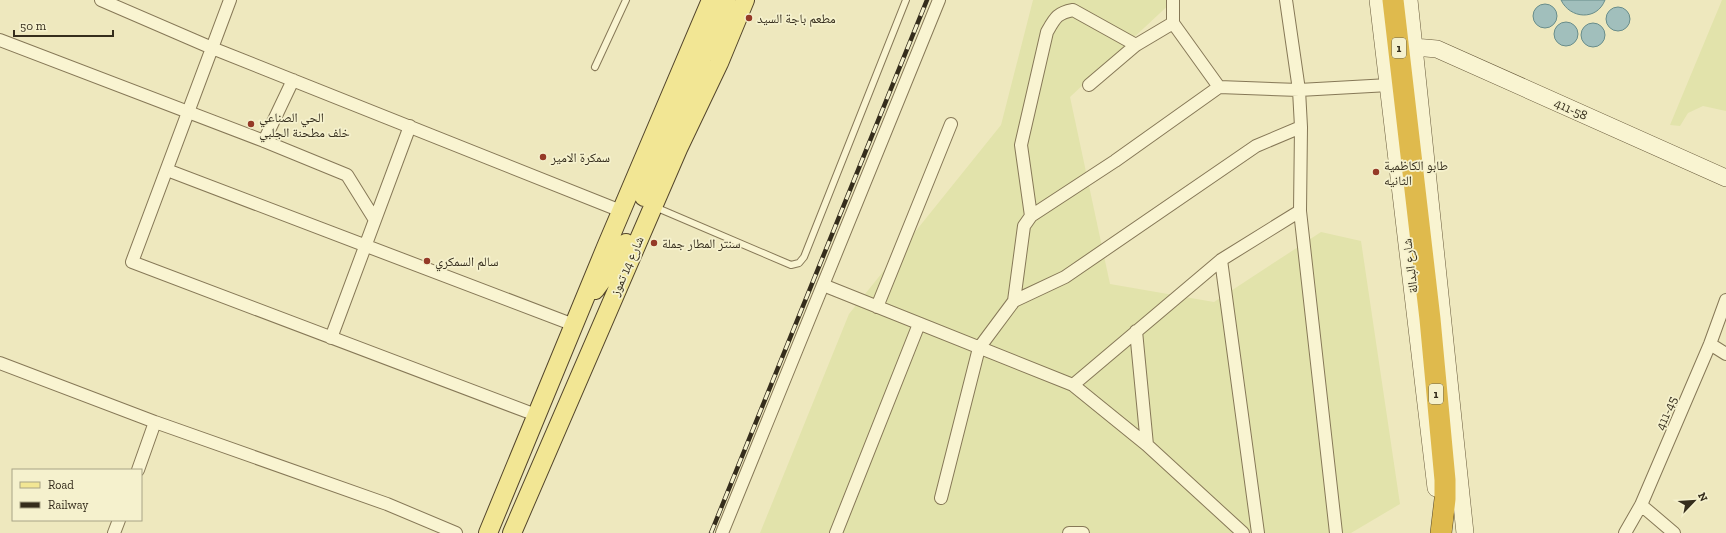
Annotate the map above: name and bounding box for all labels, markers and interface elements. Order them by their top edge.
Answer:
place label: مطعم باجة السيد [757,11,836,27]
scale bar [14,12,113,38]
marker: مطعم باجة السيد [744,13,754,23]
text: 50 m [20,19,47,33]
road number: 1 [1392,38,1406,58]
street label: 411-58 [1552,95,1590,123]
place label: الحي الصناعي خلف مطحنة الجلبي [259,110,350,143]
marker: الحي الصناعي خلف مطحنة الجلبي [246,119,256,129]
place label: سمكرة الامير [550,150,610,166]
marker: سمكرة الامير [538,152,548,162]
place label: طابو الكاظمية الثانيه [1384,158,1448,188]
marker: طابو الكاظمية الثانيه [1371,167,1381,177]
street label: شارع 14 تموز [607,234,649,300]
place label: سنتر المطار جملة [662,236,741,252]
street label: شارع البدالة [1399,237,1423,294]
marker: سنتر المطار جملة [649,238,659,248]
place label: سالم السمكري [435,254,499,272]
marker: سالم السمكري [422,256,432,266]
road number: 1 [1429,384,1443,404]
street label: 411-45 [1652,394,1680,432]
legend [12,469,142,521]
text: Road [48,478,74,492]
north arrow [1674,481,1714,521]
text: N [1695,490,1711,504]
text: Railway [48,498,89,512]

